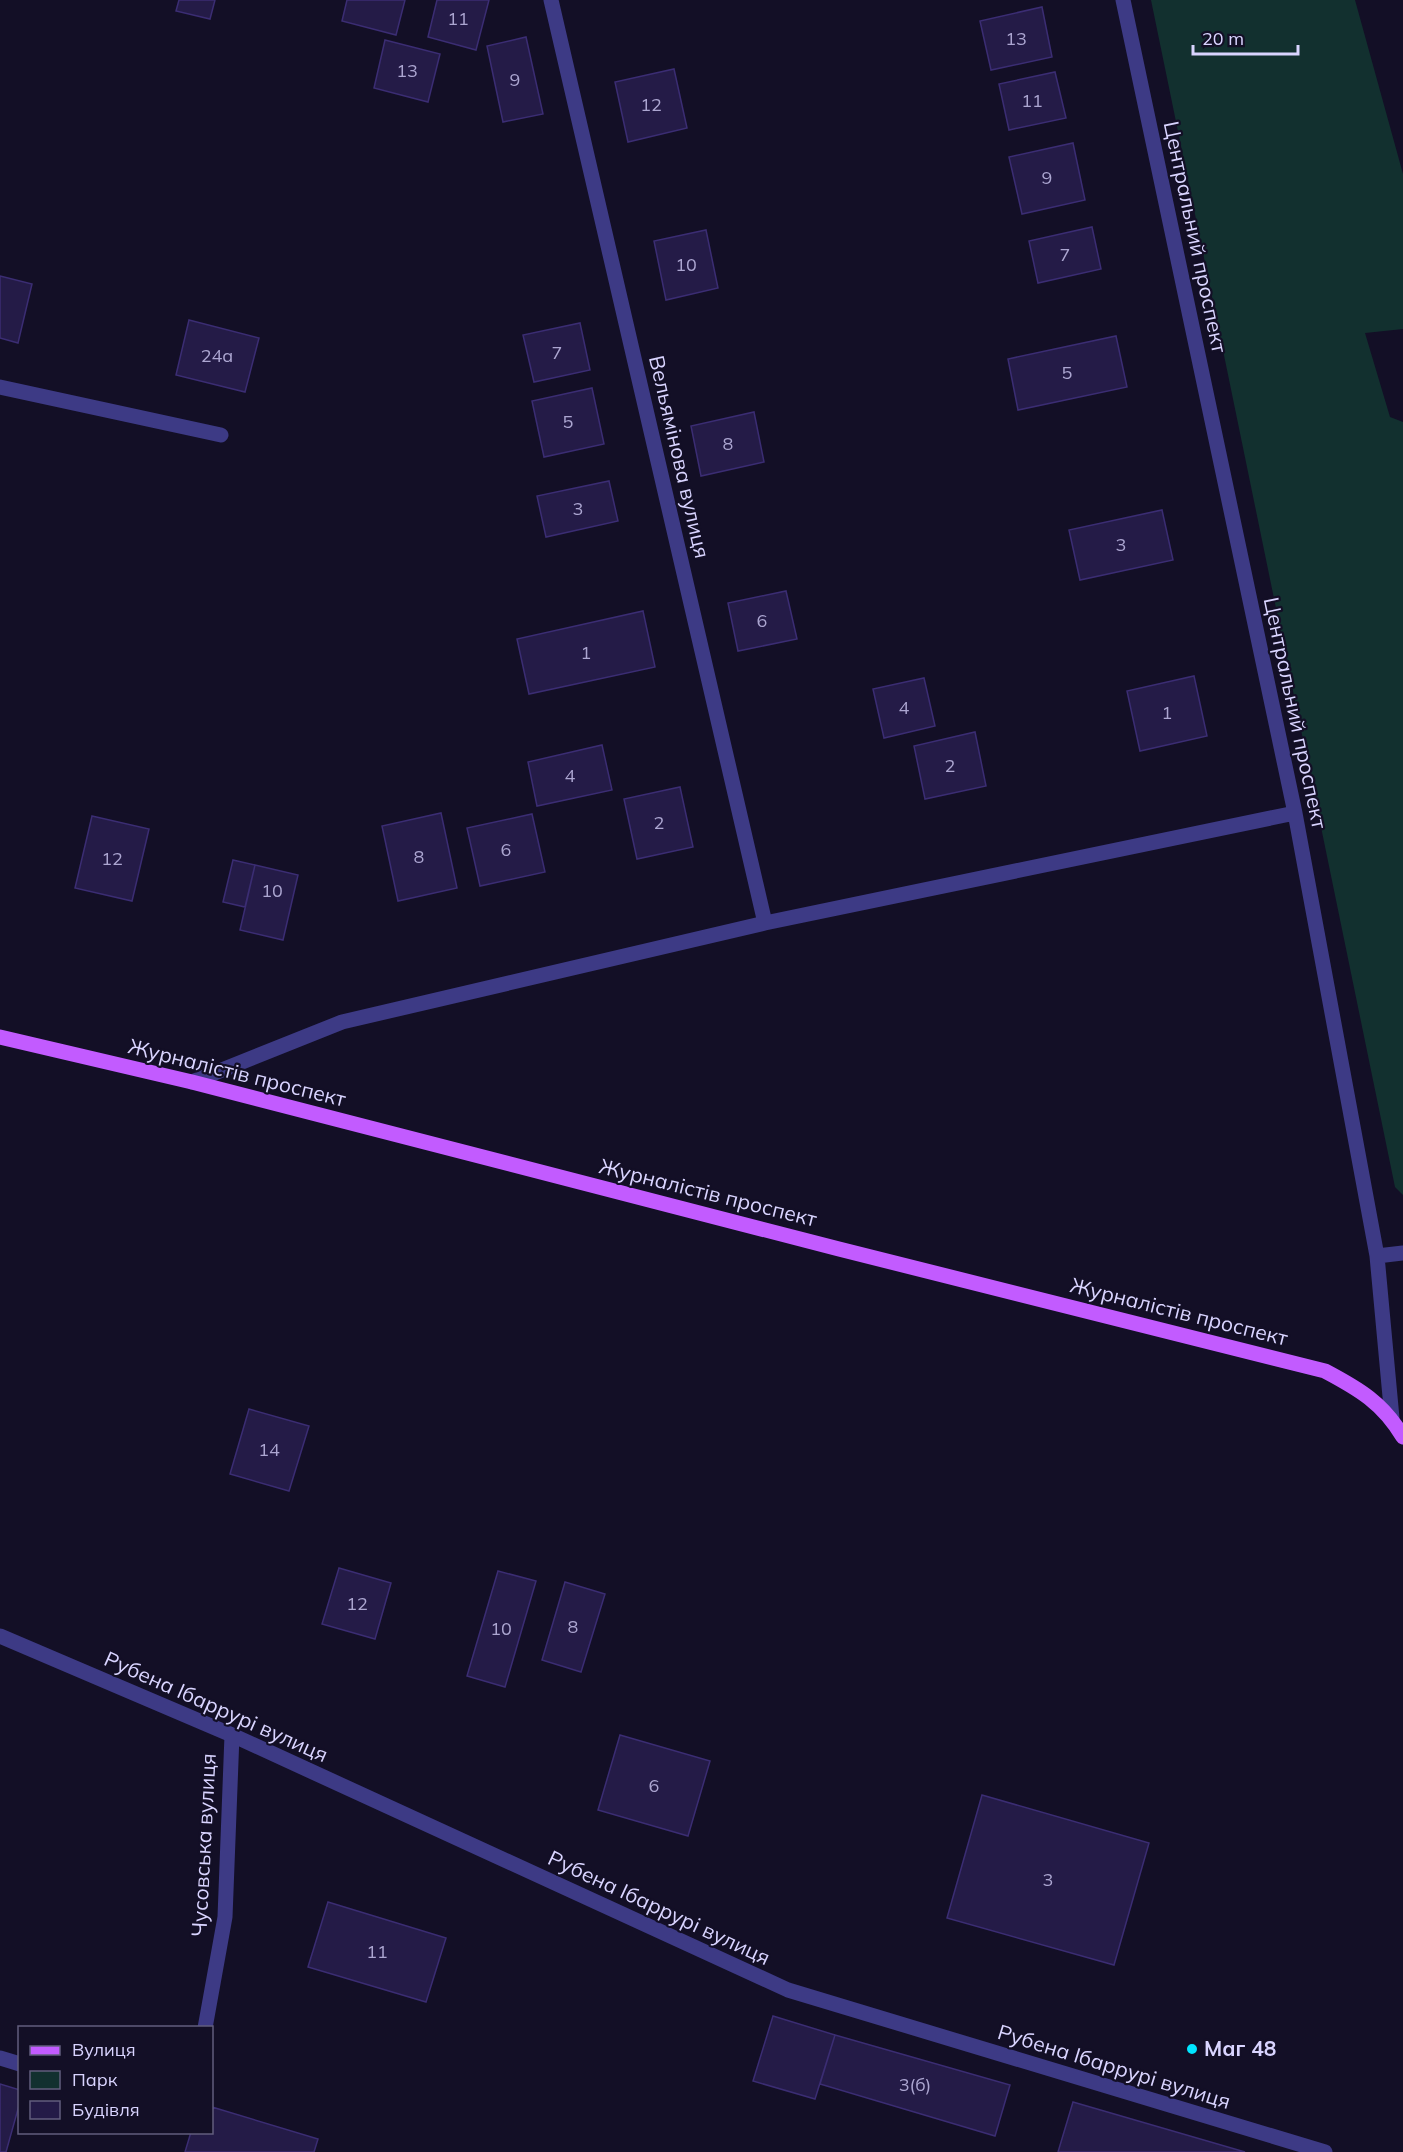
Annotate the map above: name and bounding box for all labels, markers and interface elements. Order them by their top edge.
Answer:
house number: 11 [447,7,469,30]
scale bar [1193,18,1298,56]
house number: 13 [1005,27,1027,50]
text: 20 m [1202,27,1244,50]
house number: 13 [396,59,418,82]
house number: 9 [510,68,520,91]
house number: 11 [1021,89,1043,112]
house number: 12 [640,93,662,116]
street label: Центральний проспект [1159,119,1233,355]
house number: 9 [1042,166,1052,189]
house number: 7 [1060,243,1070,266]
house number: 10 [675,253,697,276]
house number: 7 [552,341,562,364]
house number: 24а [201,344,233,367]
street label: Вельямінова вулиця [644,353,716,561]
house number: 5 [1062,361,1073,384]
house number: 5 [563,410,574,433]
house number: 8 [723,432,733,455]
house number: 3 [573,497,583,520]
house number: 3 [1116,533,1126,556]
street label: Центральний проспект [1259,595,1333,831]
house number: 6 [757,609,767,632]
house number: 1 [581,641,591,664]
house number: 4 [899,696,910,719]
house number: 1 [1162,701,1172,724]
house number: 2 [945,754,955,777]
house number: 4 [565,764,576,787]
house number: 2 [654,811,664,834]
house number: 6 [501,838,511,861]
house number: 8 [414,845,424,868]
house number: 12 [101,847,123,870]
house number: 10 [261,879,283,902]
street label: Журналістів проспект [126,1032,349,1112]
street label: Журналістів проспект [597,1152,820,1232]
street label: Журналістів проспект [1068,1271,1291,1351]
house number: 14 [258,1438,280,1461]
house number: 12 [346,1592,368,1615]
house number: 8 [568,1615,578,1638]
house number: 10 [490,1617,512,1640]
street label: Рубена Ібаррурі вулиця [100,1645,332,1767]
street label: Чусовська вулиця [185,1753,221,1937]
house number: 6 [649,1774,659,1797]
street label: Рубена Ібаррурі вулиця [544,1844,775,1970]
house number: 3 [1043,1868,1053,1891]
house number: 11 [366,1940,388,1963]
street label: Рубена Ібаррурі вулиця [995,2018,1234,2114]
legend [18,2026,213,2134]
place label: Маг 48 [1204,2035,1276,2061]
text: Вулиця [72,2038,136,2061]
marker: Маг 48 [1185,2042,1199,2056]
text: Парк [72,2068,118,2091]
house number: 3(б) [899,2073,931,2096]
text: Будівля [72,2098,140,2121]

